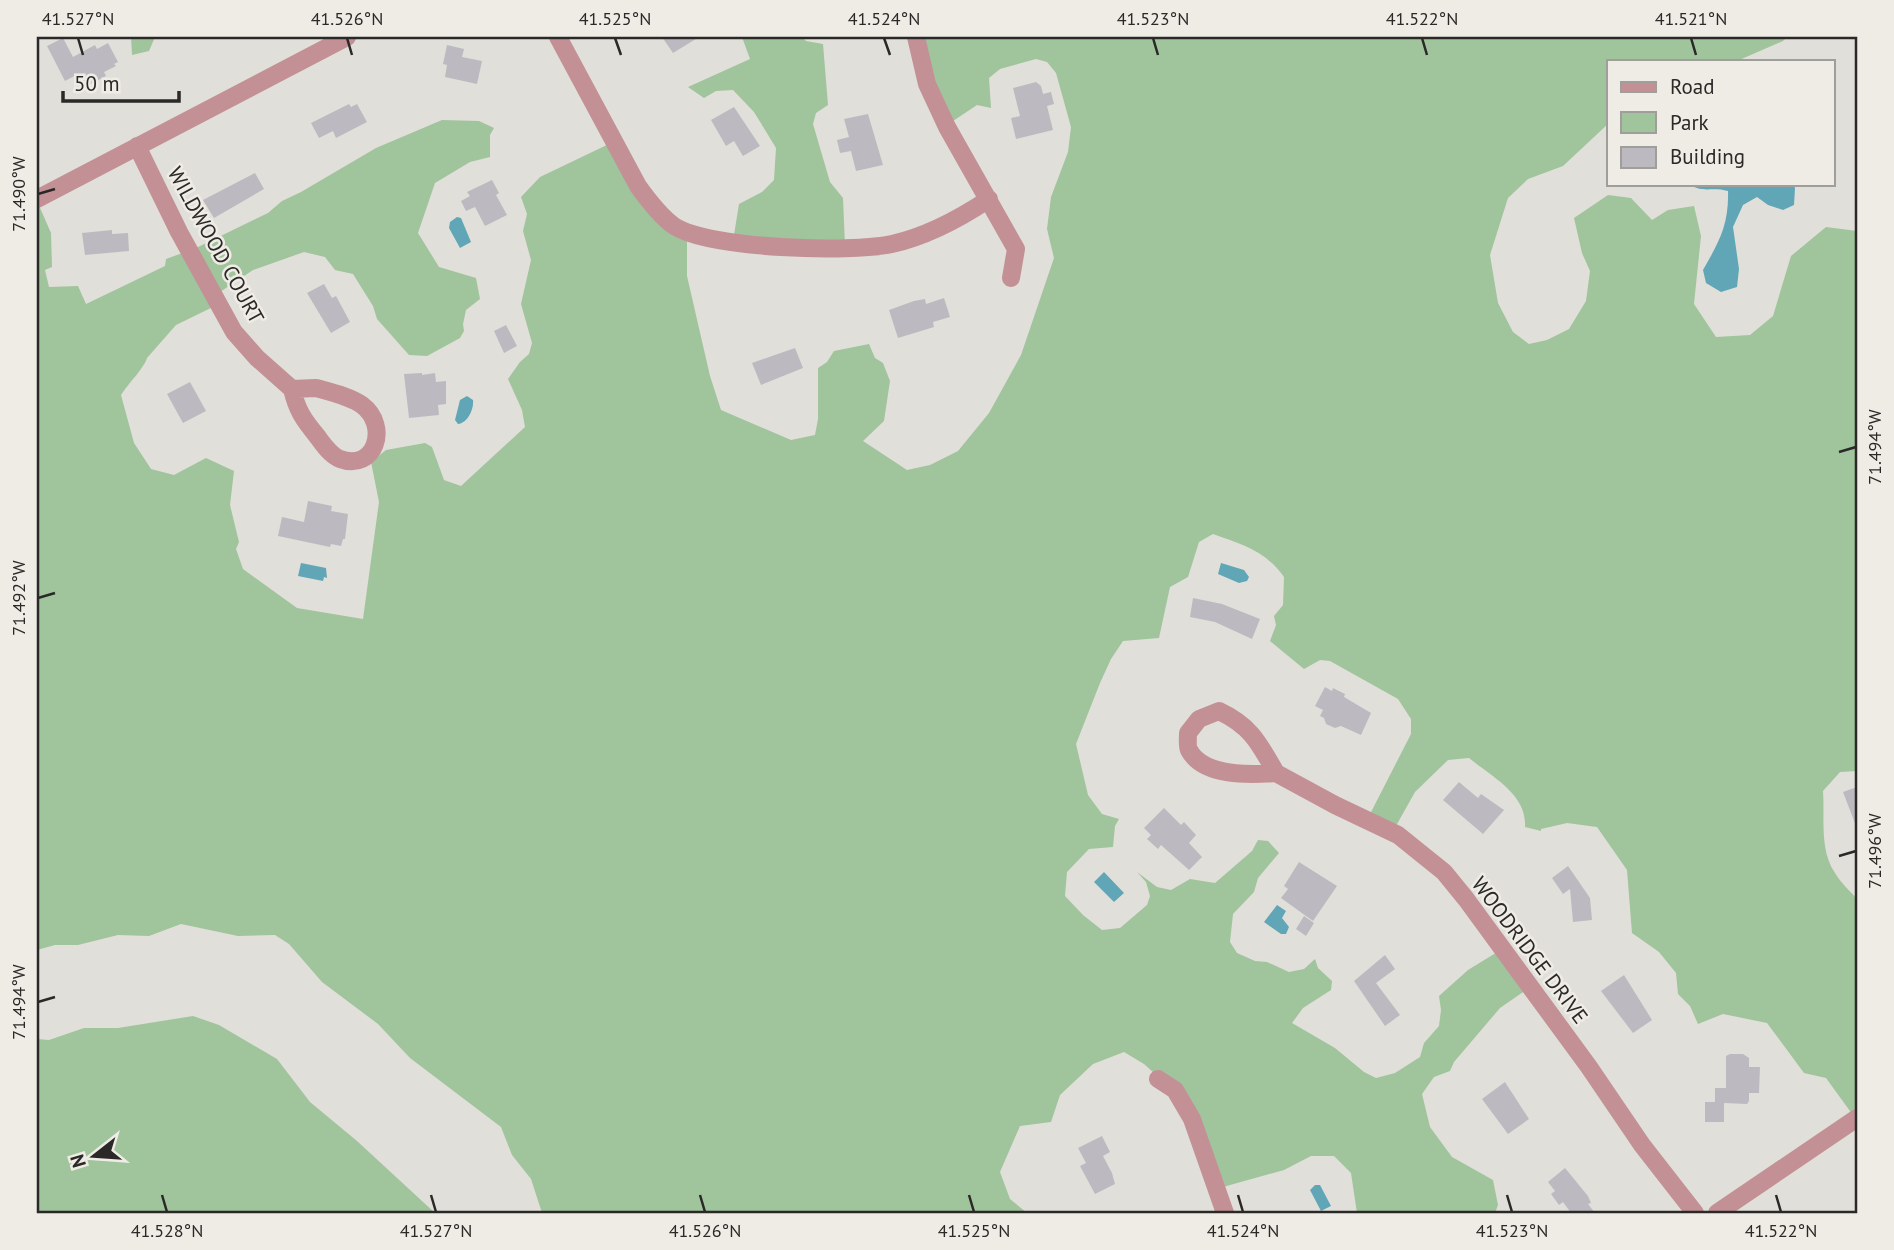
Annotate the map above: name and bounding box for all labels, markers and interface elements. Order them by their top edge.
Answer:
text: 41.527°N [42,7,114,30]
text: 41.526°N [311,7,383,30]
text: 41.525°N [579,7,651,30]
text: 41.524°N [848,7,920,30]
text: 41.523°N [1117,7,1189,30]
text: 41.522°N [1386,7,1458,30]
text: 41.521°N [1655,7,1727,30]
scale bar [63,60,178,104]
legend [1607,60,1834,186]
text: 50 m [74,70,120,97]
text: Road [1670,73,1714,100]
text: Park [1670,109,1709,136]
text: Building [1670,143,1745,170]
text: 71.490°W [7,156,30,232]
street label: WILDWOOD COURT [162,162,270,328]
text: 71.494°W [1863,409,1886,485]
text: 71.492°W [7,560,30,636]
text: 71.496°W [1863,813,1886,889]
street label: WOODRIDGE DRIVE [1466,871,1594,1029]
text: 71.494°W [7,964,30,1040]
north arrow [60,1120,130,1190]
text: N [64,1151,91,1170]
text: 41.528°N [131,1219,203,1242]
text: 41.527°N [400,1219,472,1242]
text: 41.526°N [669,1219,741,1242]
text: 41.525°N [938,1219,1010,1242]
text: 41.524°N [1207,1219,1279,1242]
text: 41.523°N [1476,1219,1548,1242]
text: 41.522°N [1745,1219,1817,1242]

